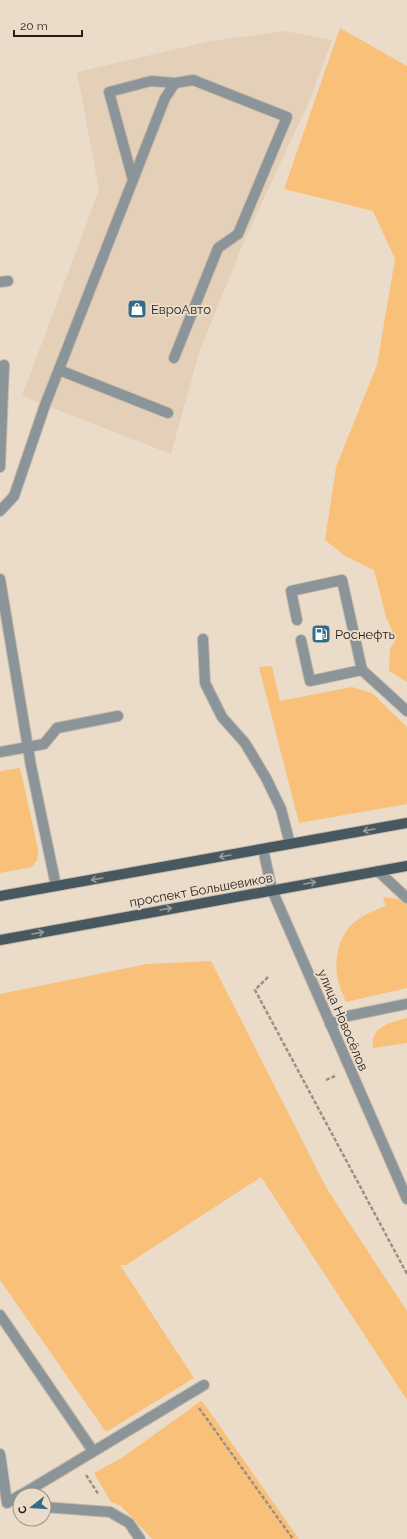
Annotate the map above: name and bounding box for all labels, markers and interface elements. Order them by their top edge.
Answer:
scale bar [14,12,82,38]
text: 20 m [20,19,48,33]
shop icon: ЕвроАвто [126,298,148,320]
place label: ЕвроАвто [151,302,211,317]
fuel station icon: Роснефть [310,623,332,645]
place label: Роснефть [335,627,395,642]
one-way arrow [363,826,376,834]
one-way arrow [218,852,231,860]
street label: проспект Большевиков [128,870,274,910]
one-way arrow [90,875,103,883]
one-way arrow [303,879,316,887]
one-way arrow [159,905,172,913]
one-way arrow [31,929,44,937]
street label: улица Новосёлов [315,967,371,1073]
north arrow [12,1487,52,1527]
text: С [15,1504,30,1515]

